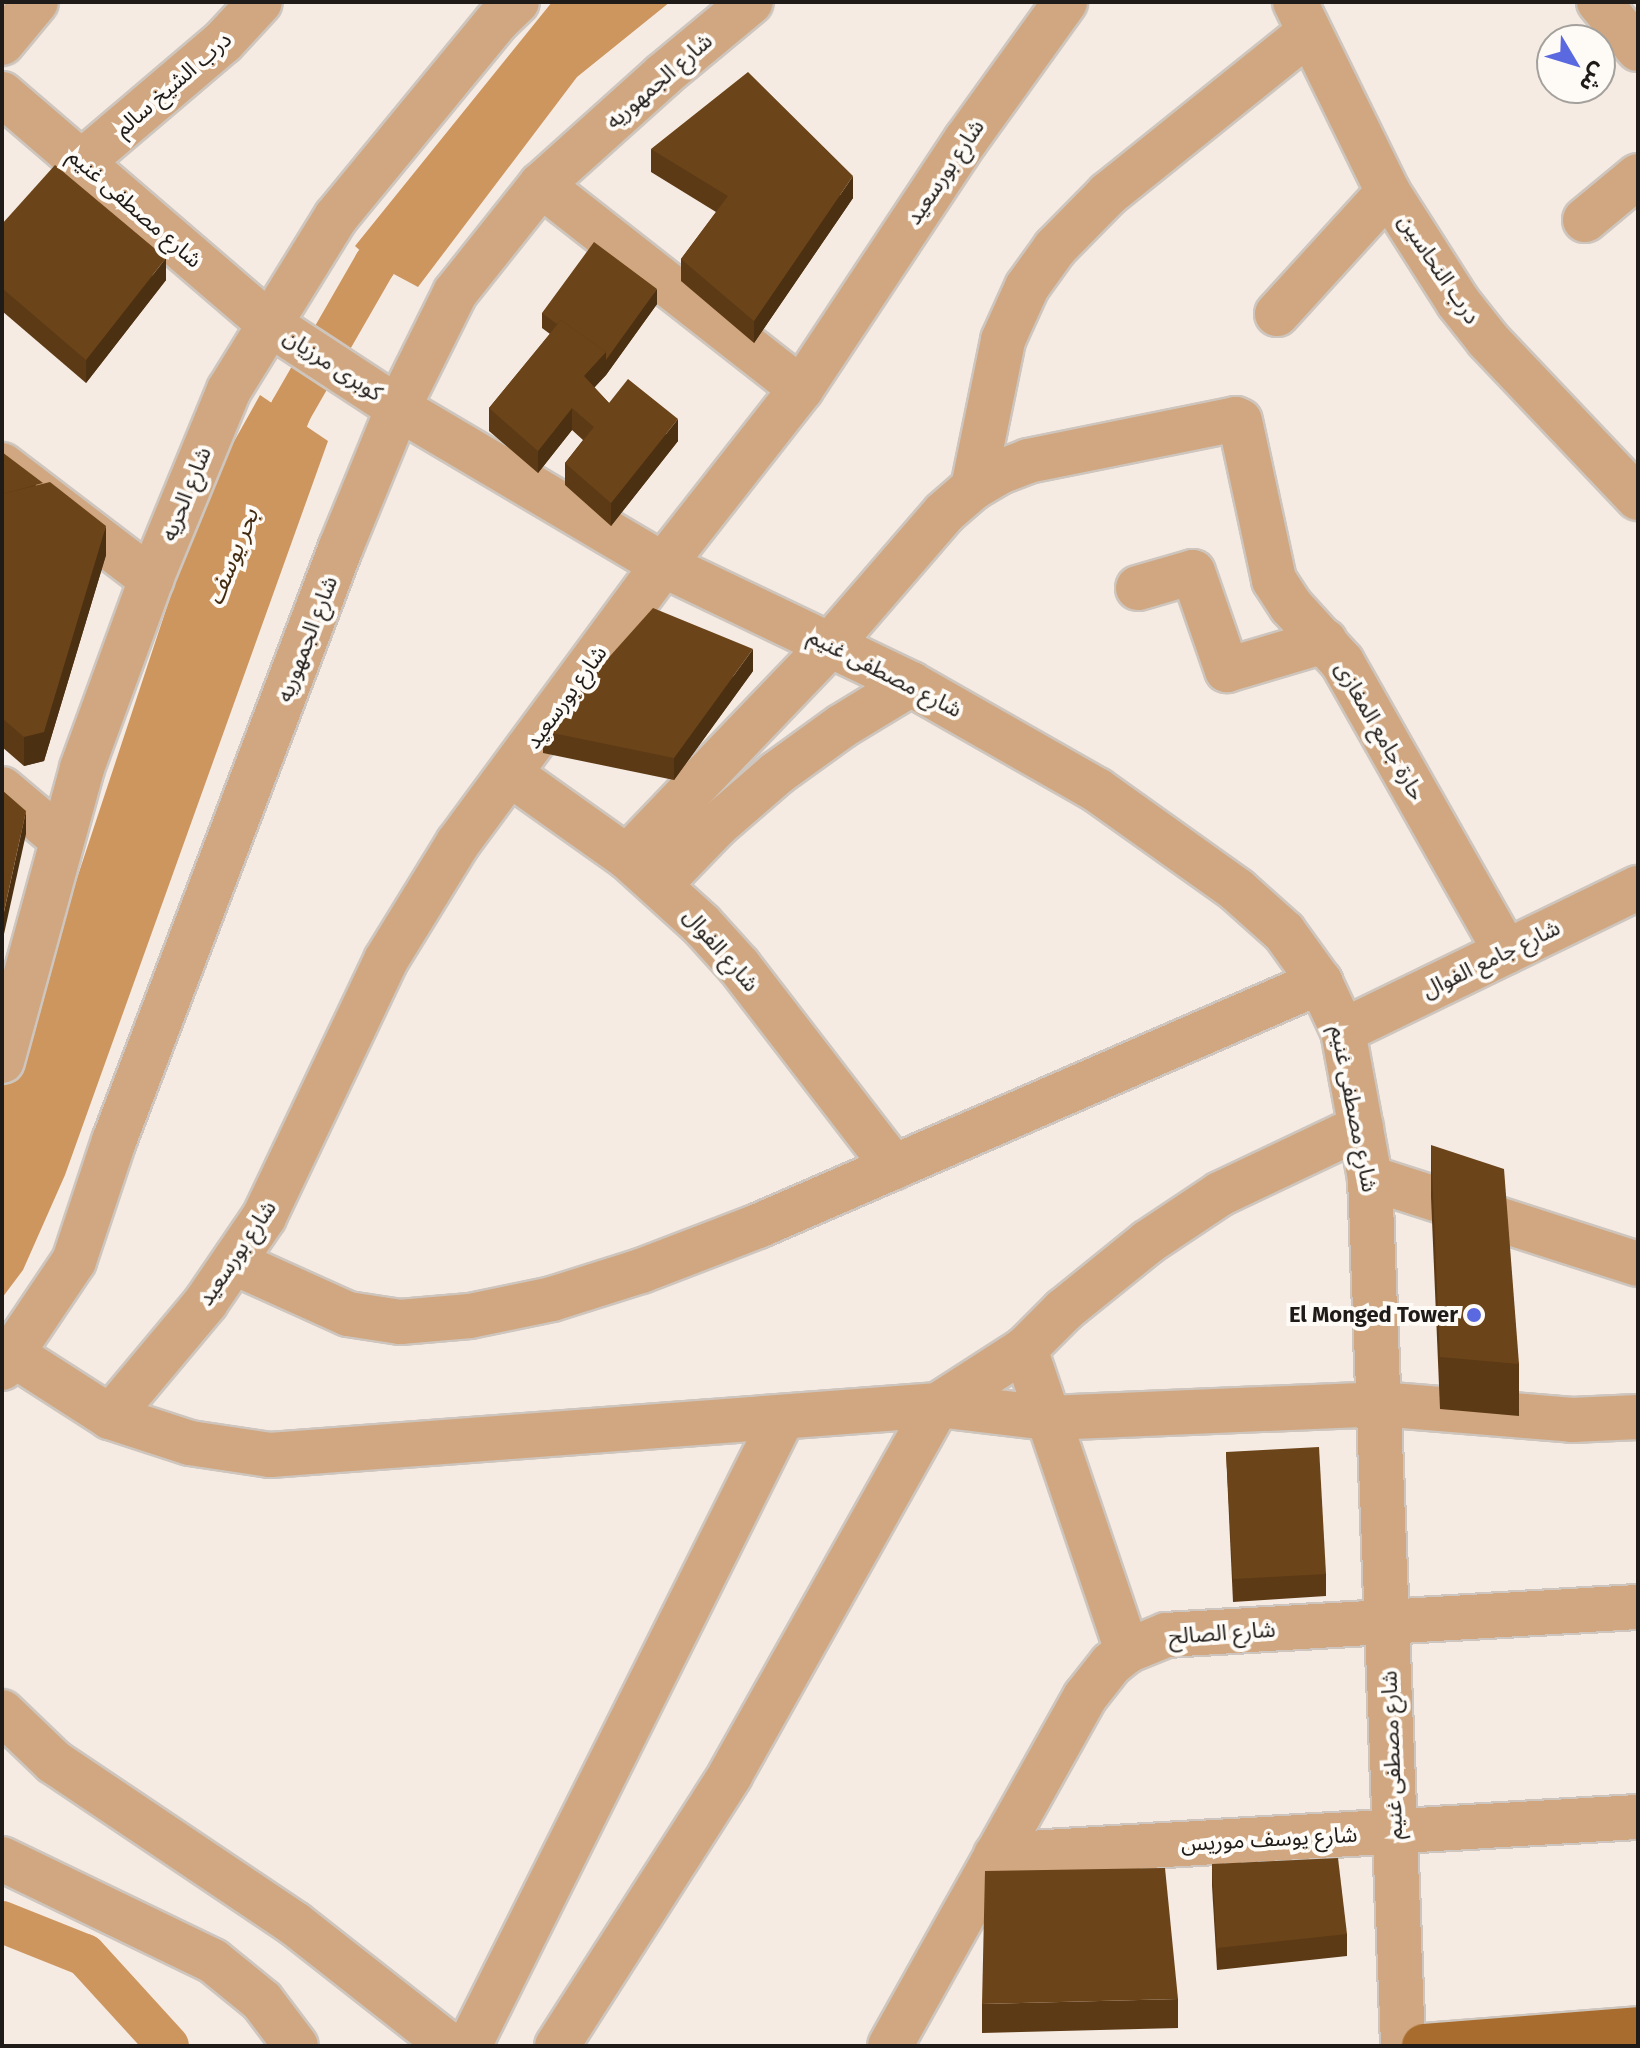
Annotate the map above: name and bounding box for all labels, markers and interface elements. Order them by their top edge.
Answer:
north arrow [1536,24,1616,104]
street label: درب الشيخ سالم [109,26,237,142]
street label: شارع الجمهوريه [600,28,718,134]
text: ش [1574,58,1614,98]
street label: شارع بورسعيد [900,114,990,230]
street label: شارع مصطفى غنيم [63,143,207,273]
street label: درب النحاسين [1393,209,1485,329]
street label: كوبرى مرزيان [279,323,387,407]
street label: شارع الحريه [155,443,217,545]
water label: بحر يوسف [201,505,265,609]
street label: شارع الجمهوريه [271,572,343,706]
street label: شارع مصطفى غنيم [804,623,966,723]
street label: شارع بورسعيد [520,640,612,754]
street label: حارة جامع المغازى [1330,657,1430,805]
street label: شارع الفوال [678,903,764,997]
street label: شارع جامع الفوال [1418,914,1564,1004]
street label: شارع مصطفى غنيم [1325,1024,1383,1194]
street label: شارع بورسعيد [192,1195,282,1311]
place label: El Monged Tower [1289,1302,1458,1328]
marker: El Monged Tower [1465,1306,1483,1324]
street label: شارع الصالح [1168,1616,1276,1650]
street label: شارع مصطفى غنيم [1376,1670,1408,1840]
street label: شارع يوسف موريس [1180,1821,1358,1857]

